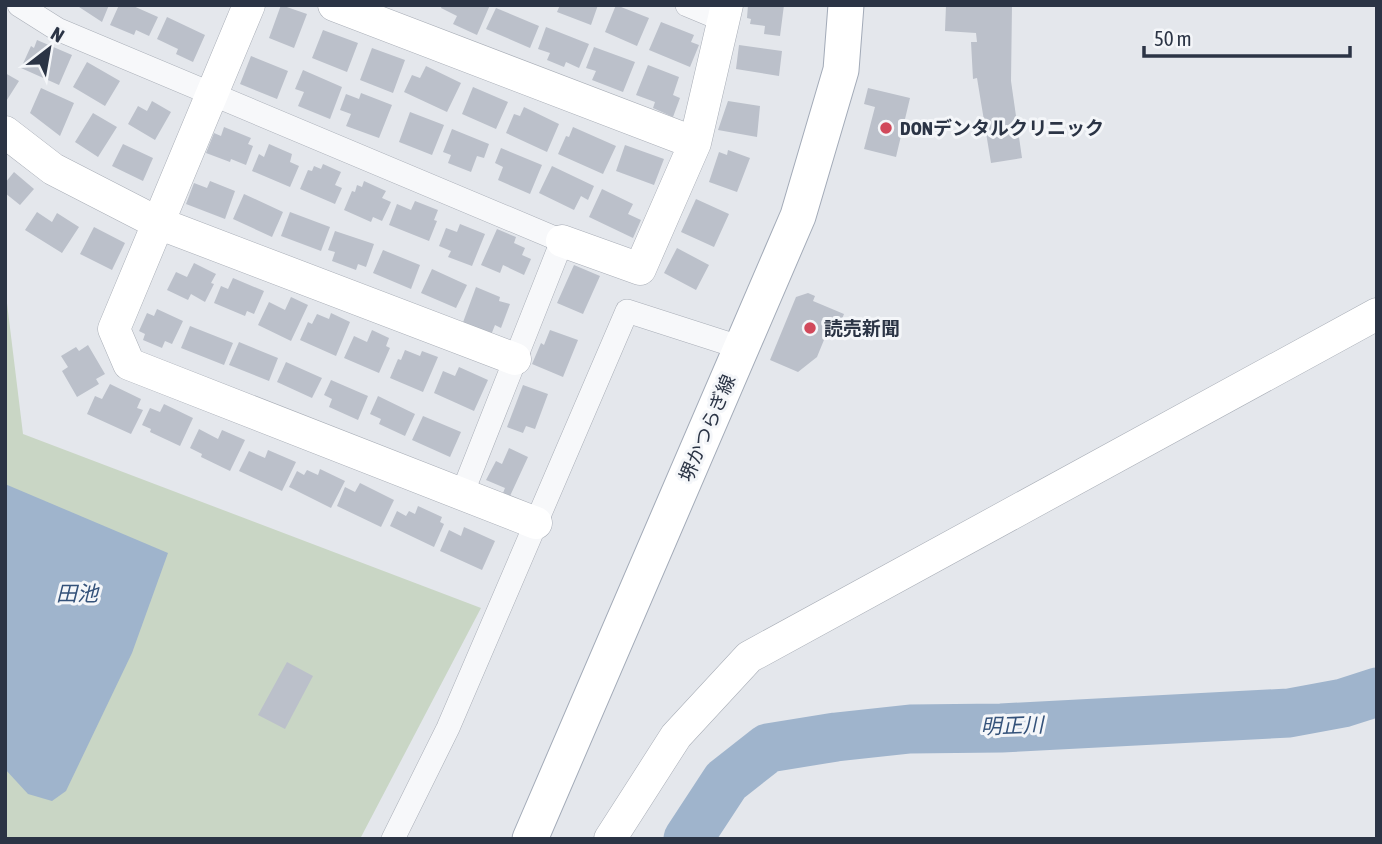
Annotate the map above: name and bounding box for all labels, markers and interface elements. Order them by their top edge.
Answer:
north arrow [14,14,84,84]
scale bar [1144,14,1350,58]
text: N [47,22,68,47]
text: 50 m [1154,26,1192,50]
place label: DONデンタルクリニック [900,117,1104,139]
marker: DONデンタルクリニック [878,120,894,136]
place label: 読売新聞 [824,317,900,339]
marker: 読売新聞 [802,320,818,336]
street label: 堺かつらぎ線 [675,371,739,485]
water label: 田池 [56,581,100,605]
water label: 明正川 [980,712,1046,738]

